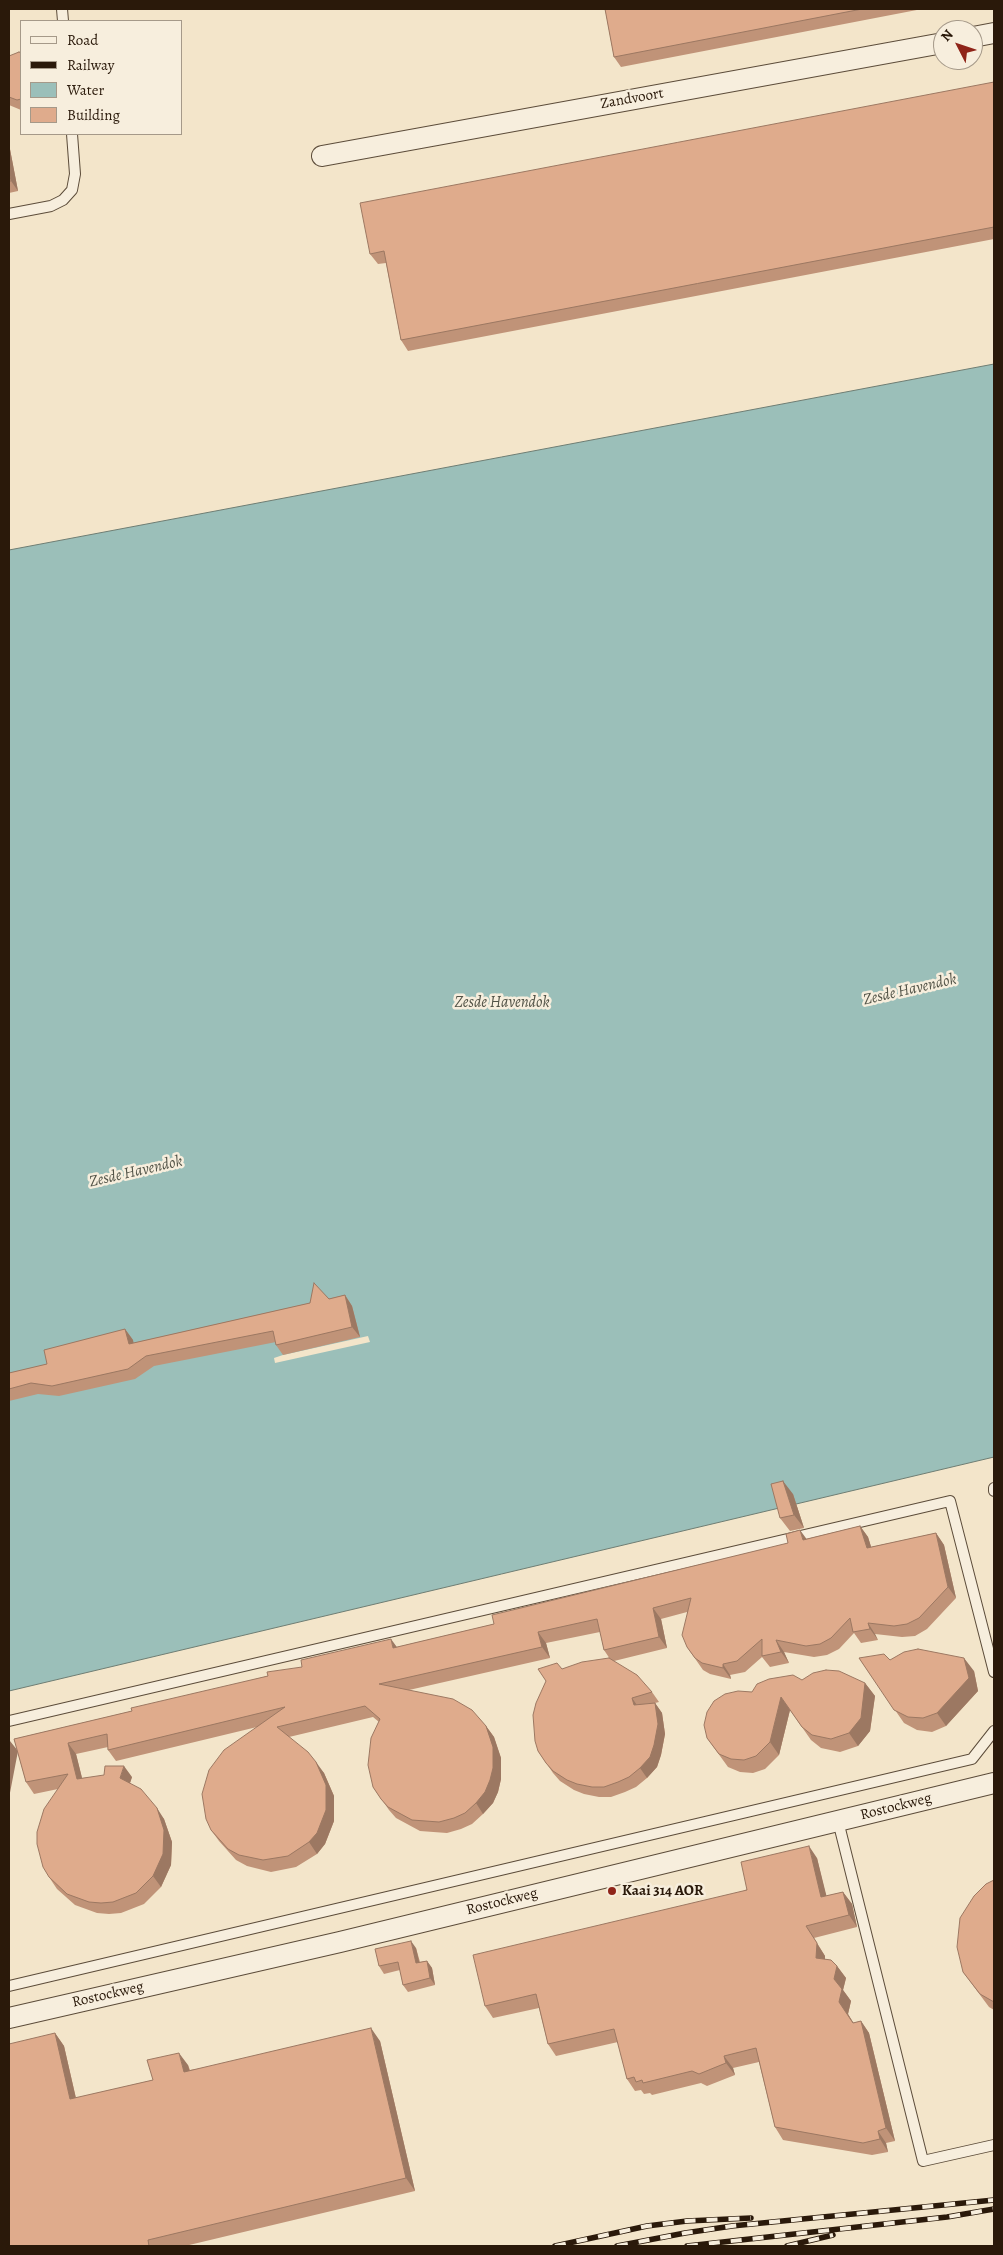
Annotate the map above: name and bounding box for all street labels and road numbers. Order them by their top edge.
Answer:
street label: Zandvoort [599,85,665,113]
street label: Rostockweg [858,1789,934,1825]
street label: Rostockweg [464,1884,540,1920]
street label: Rostockweg [70,1978,146,2012]

